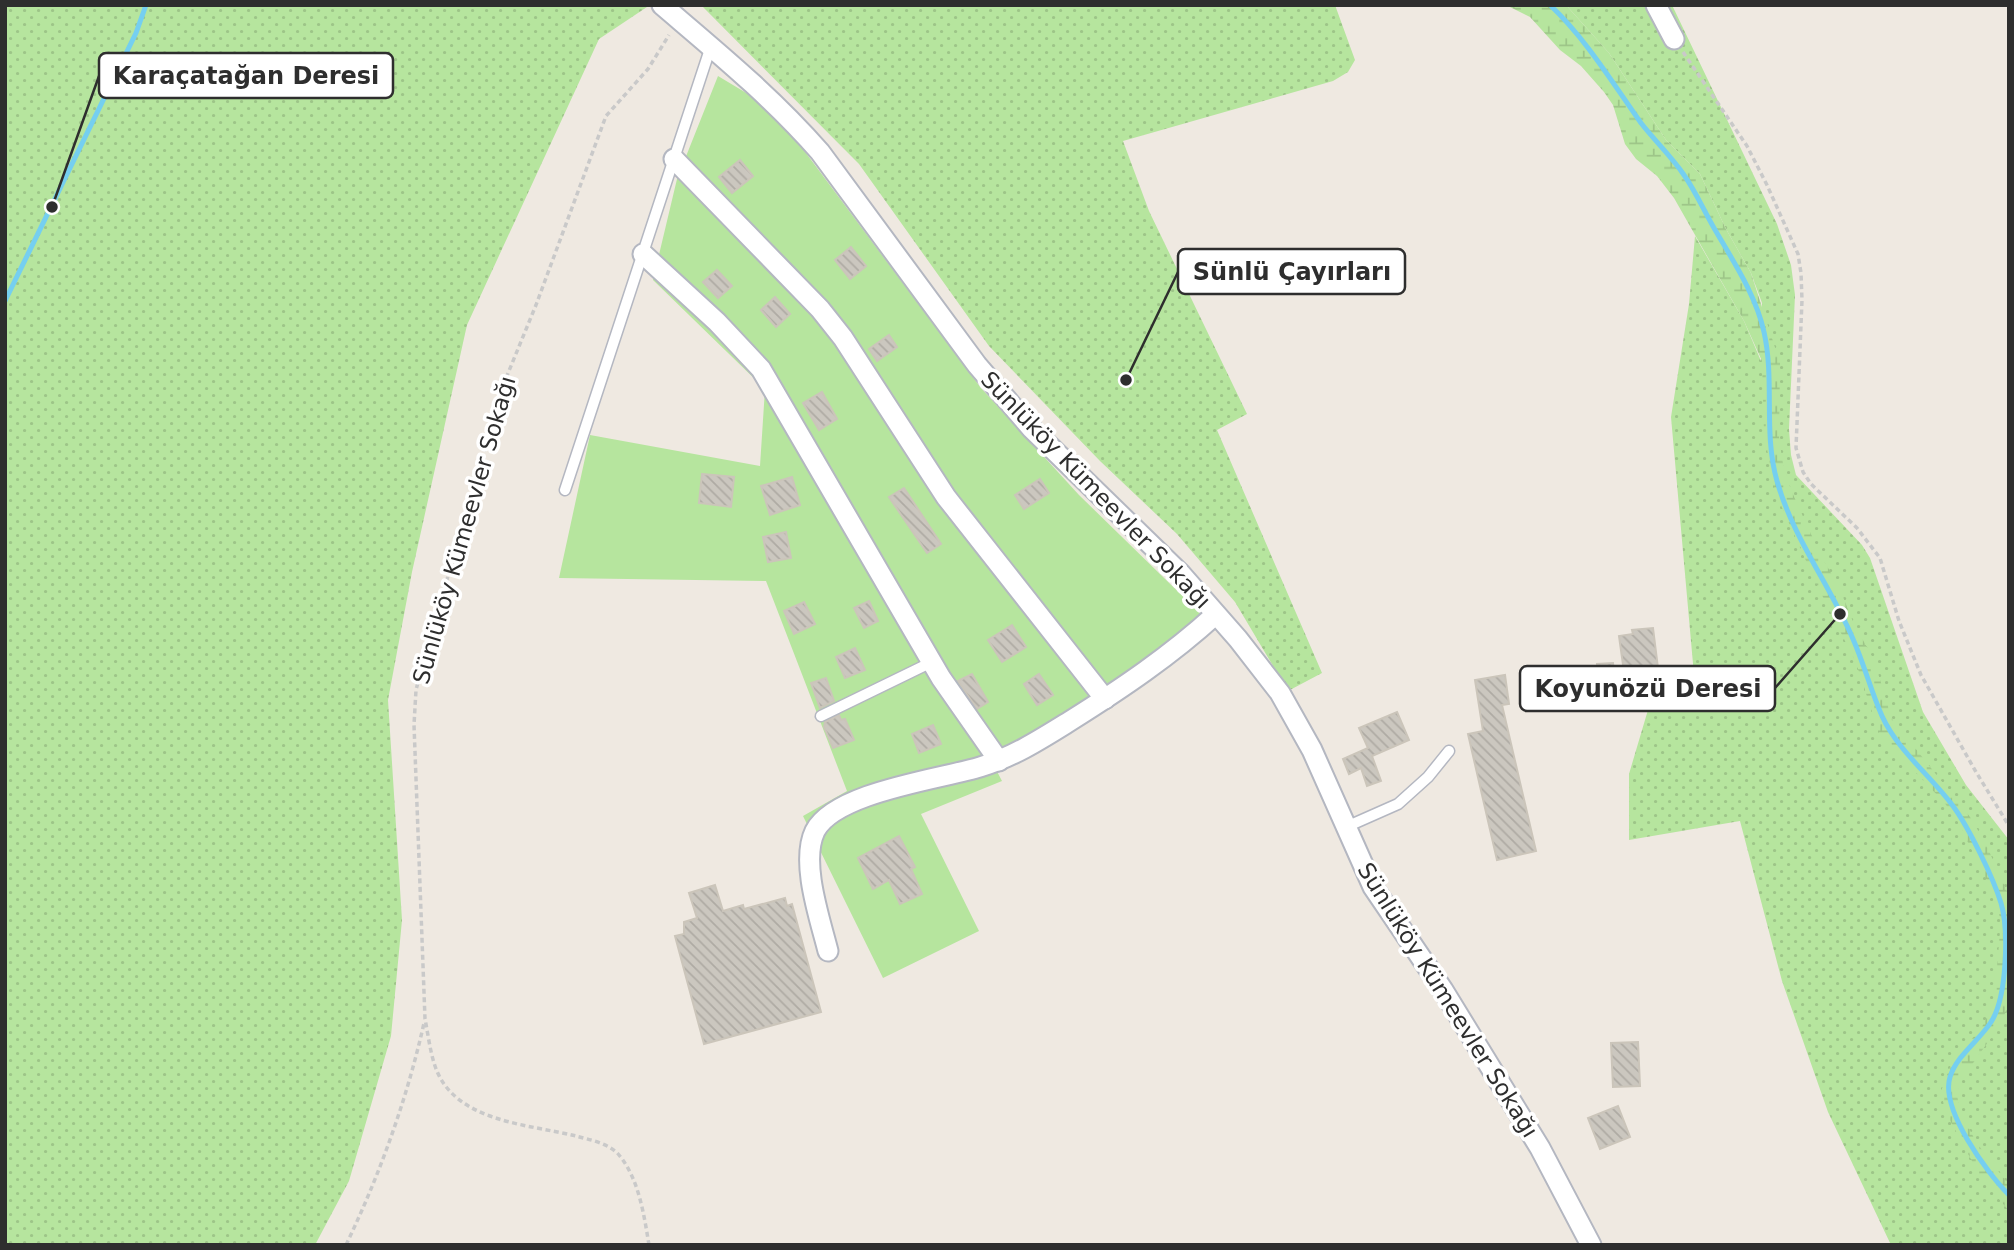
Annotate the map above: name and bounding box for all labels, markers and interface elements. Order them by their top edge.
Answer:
callout: Karaçatağan Deresi [99,53,393,98]
text: Karaçatağan Deresi [113,62,379,90]
callout: Sünlü Çayırları [1178,249,1405,294]
text: Sünlü Çayırları [1193,258,1391,286]
street label: Sünlüköy Kümeevler Sokağı [976,366,1216,614]
street label: Sünlüköy Kümeevler Sokağı [408,373,520,687]
callout: Koyunözü Deresi [1520,666,1775,711]
text: Koyunözü Deresi [1534,675,1762,703]
street label: Sünlüköy Kümeevler Sokağı [1352,858,1544,1142]

